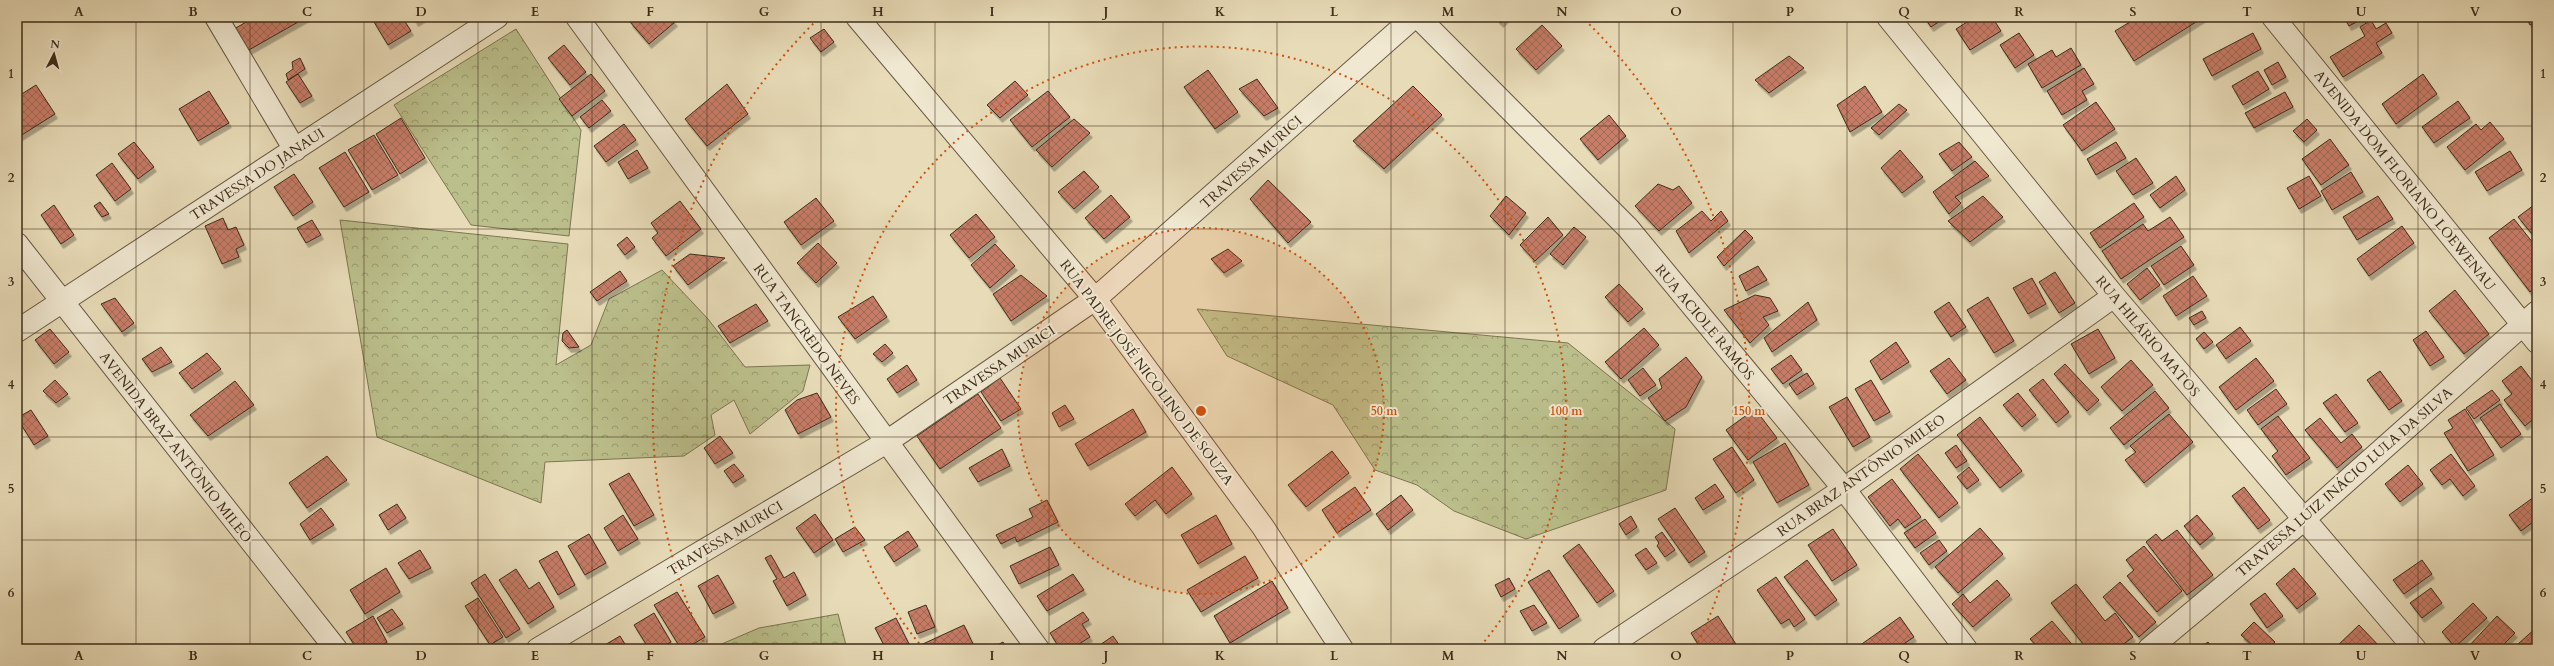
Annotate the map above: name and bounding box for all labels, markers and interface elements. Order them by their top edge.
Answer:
text: A [74,3,84,21]
text: B [188,3,198,21]
text: C [302,3,312,21]
text: D [415,3,427,21]
text: E [531,3,539,21]
text: F [646,3,654,21]
text: G [759,3,770,21]
text: H [872,3,884,21]
text: I [989,3,995,21]
text: J [1102,3,1109,21]
text: K [1215,3,1226,21]
text: L [1330,3,1339,21]
text: M [1442,3,1455,21]
text: N [1556,3,1568,21]
text: O [1670,3,1682,21]
text: P [1786,3,1794,21]
text: Q [1898,3,1910,21]
text: R [2014,3,2024,21]
text: S [2130,3,2137,21]
text: T [2242,3,2252,21]
text: U [2356,3,2367,21]
text: V [2470,3,2481,21]
north arrow [34,34,74,74]
text: N [49,37,61,53]
text: 1 [8,65,14,83]
text: 1 [2540,65,2546,83]
street label: AVENIDA DOM FLORIANO LOEWENAU [2310,66,2500,295]
street label: TRAVESSA MURICI [1196,111,1307,213]
street label: TRAVESSA DO JANAUI [186,124,328,225]
text: 2 [8,169,15,187]
text: 2 [2540,169,2547,187]
street label: RUA PADRE JOSÉ NICOLINO DE SOUZA [1055,256,1238,489]
street label: RUA TANCREDO NEVES [749,260,864,409]
street label: RUA ACIOLE RAMOS [1651,261,1759,384]
street label: RUA HILÁRIO MATOS [2091,272,2204,401]
text: 3 [8,273,15,291]
text: 3 [2540,273,2547,291]
street label: TRAVESSA MURICI [940,321,1059,410]
street label: AVENIDA BRAZ ANTÔNIO MILEO [95,348,256,547]
text: 4 [8,376,15,394]
text: 4 [2540,376,2547,394]
street label: TRAVESSA LUIZ INÁCIO LULA DA SILVA [2232,383,2457,582]
text: 50 m [1371,403,1398,419]
text: 100 m [1550,403,1583,419]
text: 150 m [1733,403,1766,419]
centre of rings [1194,404,1208,418]
street label: RUA BRAZ ANTÔNIO MILEO [1773,410,1949,541]
text: 5 [8,480,14,498]
text: 5 [2540,480,2546,498]
street label: TRAVESSA MURICI [664,496,787,580]
text: 6 [8,584,15,602]
text: 6 [2540,584,2547,602]
text: A [74,647,84,665]
text: B [188,647,198,665]
text: C [302,647,312,665]
text: D [415,647,427,665]
text: E [531,647,539,665]
text: F [646,647,654,665]
text: G [759,647,770,665]
text: H [872,647,884,665]
text: I [989,647,995,665]
text: J [1102,647,1109,665]
text: K [1215,647,1226,665]
text: L [1330,647,1339,665]
text: M [1442,647,1455,665]
text: N [1556,647,1568,665]
text: O [1670,647,1682,665]
text: P [1786,647,1794,665]
text: Q [1898,647,1910,665]
text: R [2014,647,2024,665]
text: S [2130,647,2137,665]
text: T [2242,647,2252,665]
text: U [2356,647,2367,665]
text: V [2470,647,2481,665]

